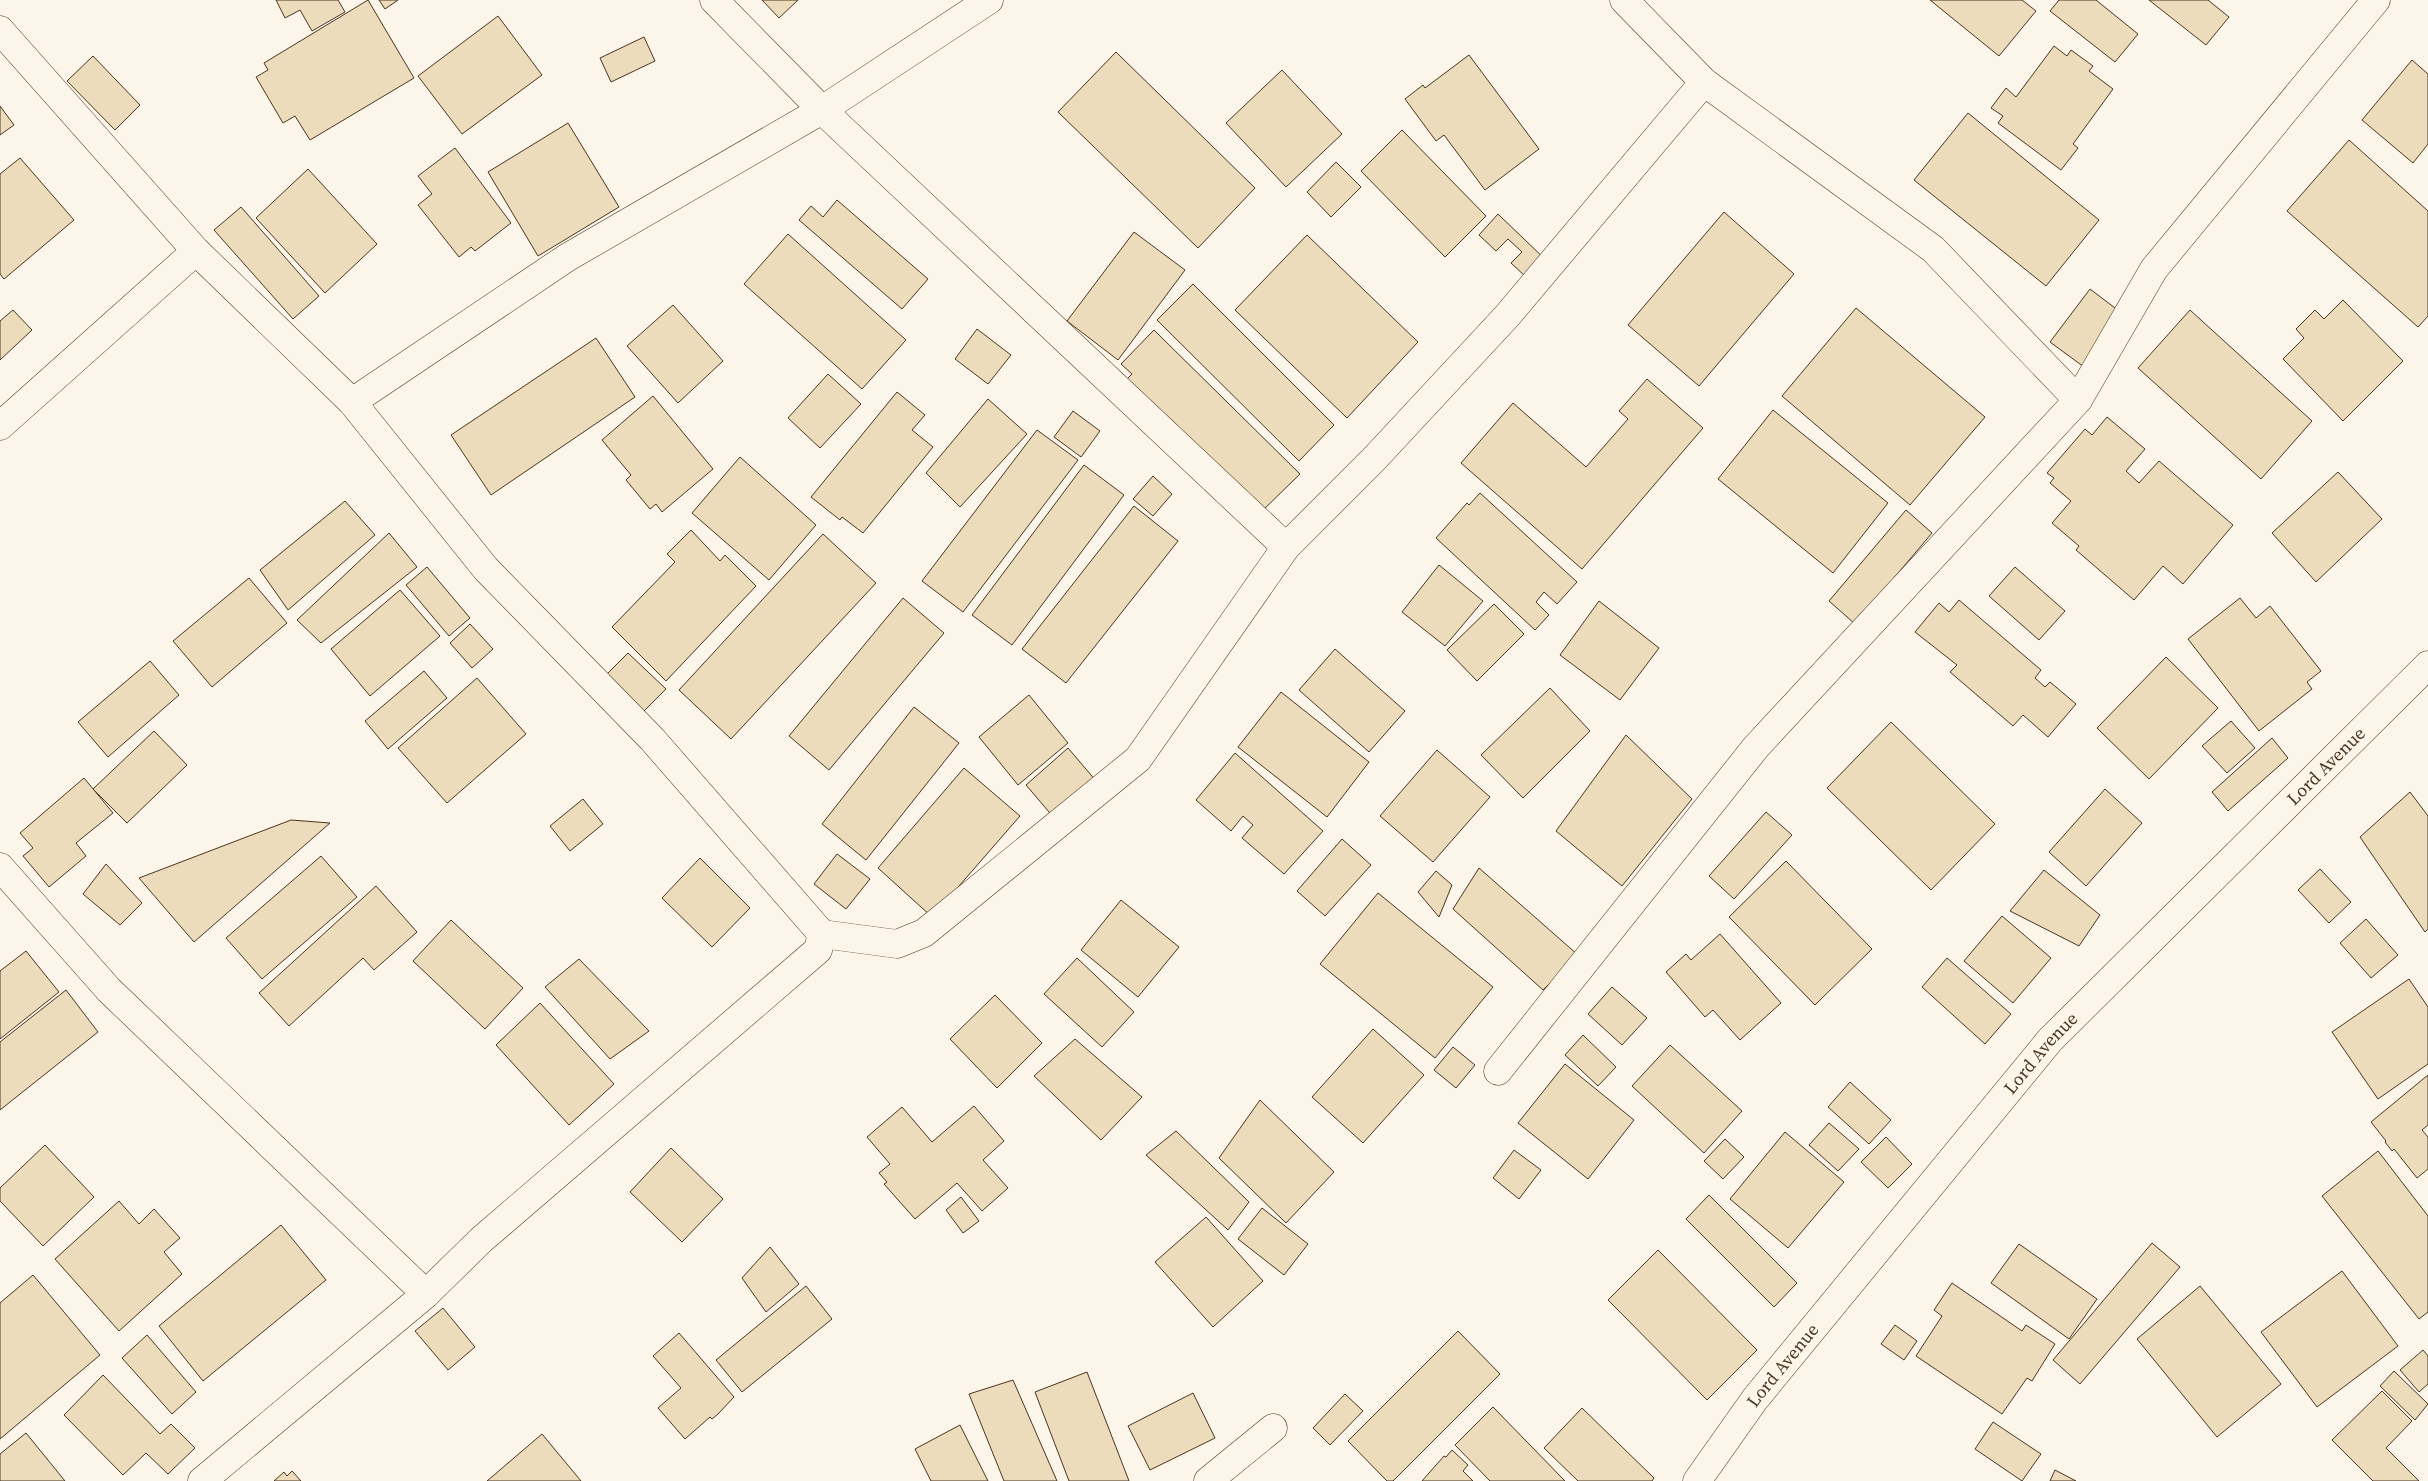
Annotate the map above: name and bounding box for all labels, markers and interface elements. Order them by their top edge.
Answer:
street label: Lord Avenue [2281,721,2371,810]
street label: Lord Avenue [1997,1006,2083,1099]
street label: Lord Avenue [1740,1318,1824,1412]

